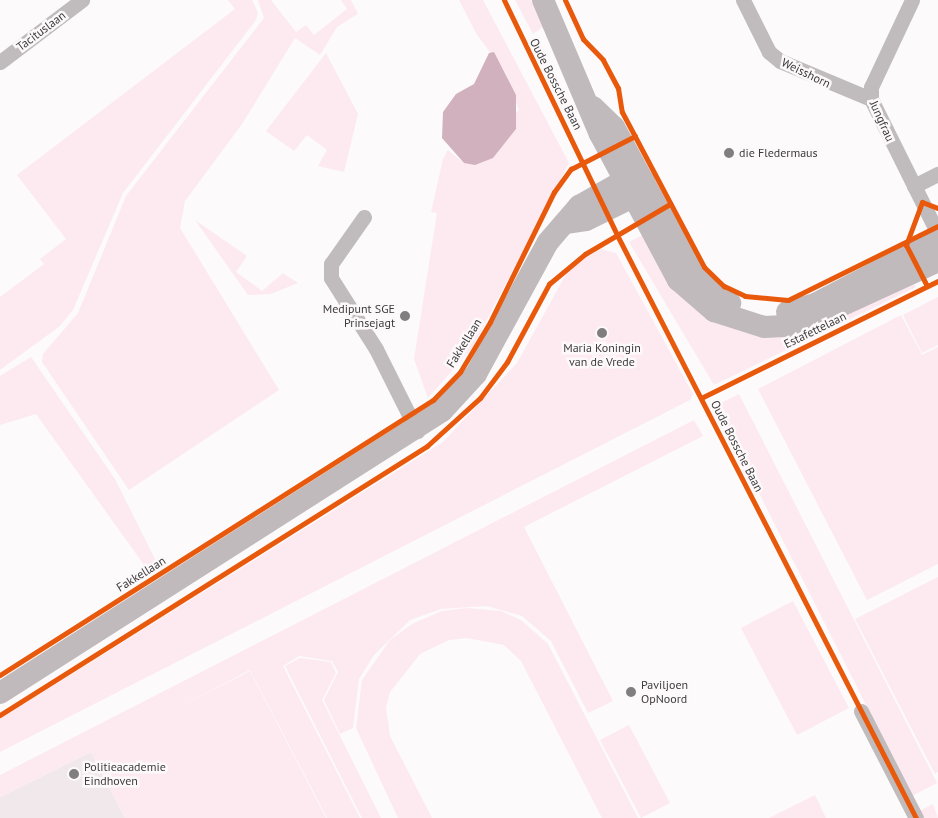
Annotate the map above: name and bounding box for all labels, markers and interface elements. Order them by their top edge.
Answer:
street label: Tacituslaan [14,8,68,54]
street label: Oude Bossche Baan [527,36,585,132]
street label: Weisshorn [779,55,833,91]
street label: Jungfrau [867,98,897,144]
place label: die Fledermaus [739,146,818,160]
marker: die Fledermaus [723,147,735,159]
place label: Medipunt SGE Prinsejagt [323,302,395,330]
street label: Estafettelaan [782,309,848,351]
marker: Medipunt SGE Prinsejagt [399,310,411,322]
street label: Fakkellaan [443,316,485,370]
marker: Maria Koningin van de Vrede [596,327,608,339]
place label: Maria Koningin van de Vrede [563,341,641,369]
street label: Oude Bossche Baan [708,398,766,494]
street label: Fakkellaan [114,553,168,595]
place label: Paviljoen OpNoord [641,678,688,706]
marker: Paviljoen OpNoord [625,686,637,698]
place label: Politieacademie Eindhoven [84,760,166,788]
marker: Politieacademie Eindhoven [68,768,80,780]

